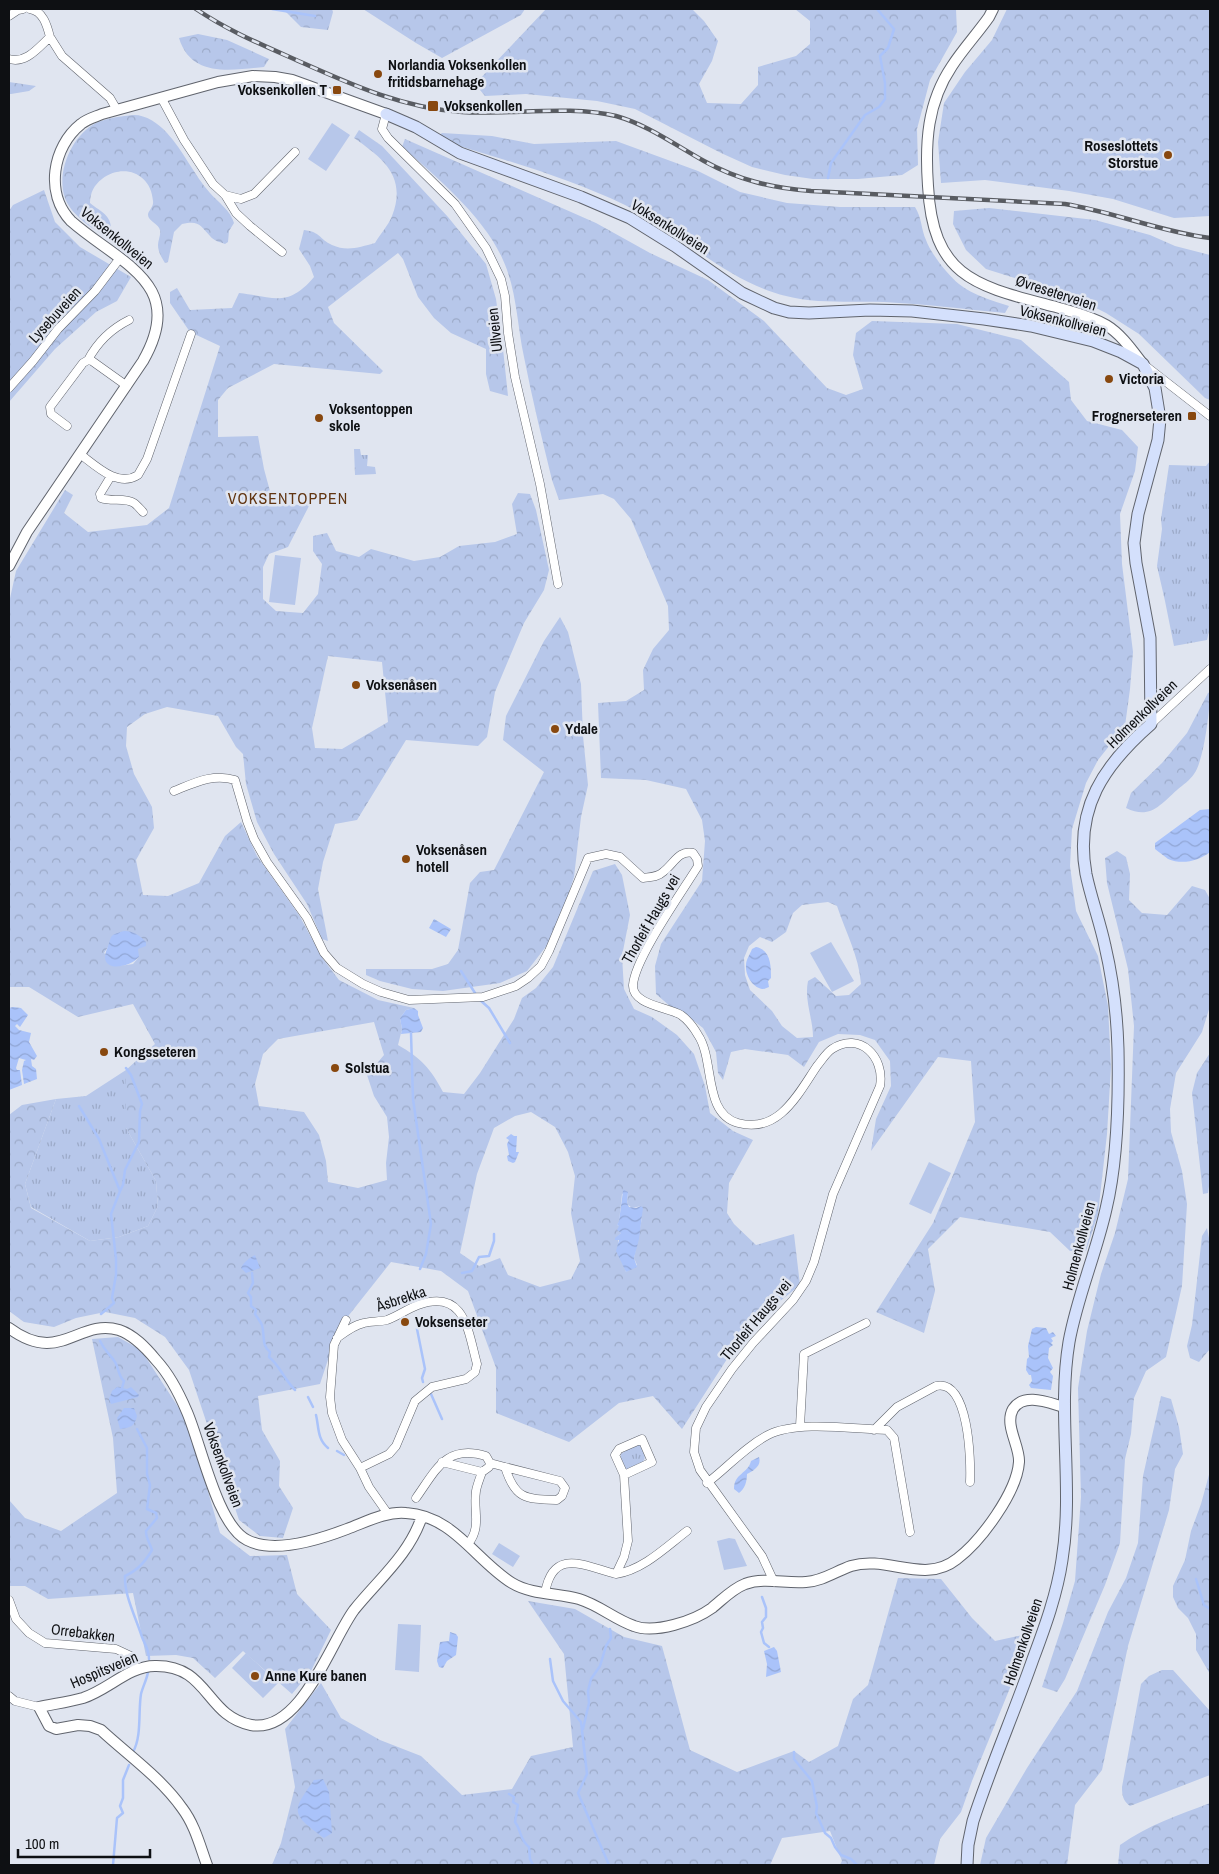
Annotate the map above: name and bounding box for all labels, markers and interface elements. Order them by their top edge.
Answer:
place label: Norlandia Voksenkollen fritidsbarnehage [388,54,527,92]
marker: Norlandia Voksenkollen fritidsbarnehage [372,68,384,80]
place label: Voksenkollen T [238,79,327,100]
marker: Voksenkollen T [331,84,343,96]
place label: Voksenkollen [444,95,522,116]
marker: Voksenkollen [426,99,440,113]
place label: Roseslottets Storstue [1084,135,1158,173]
marker: Roseslottets Storstue [1162,149,1174,161]
street label: Voksenkollveien [627,194,714,259]
street label: Voksenkollveien [76,201,158,274]
street label: Øvreseterveien [1013,270,1099,316]
street label: Lysebuveien [24,282,86,347]
street label: Voksenkollveien [1017,300,1109,341]
street label: Ullveien [482,307,507,353]
place label: Victoria [1119,368,1164,389]
marker: Victoria [1103,373,1115,385]
place label: Voksentoppen skole [329,398,413,436]
place label: Frognerseteren [1092,405,1182,426]
marker: Frognerseteren [1186,410,1198,422]
marker: Voksentoppen skole [313,412,325,424]
district label: VOKSENTOPPEN [228,487,348,509]
place label: Voksenåsen [366,674,437,695]
street label: Holmenkollveien [1102,675,1182,753]
marker: Voksenåsen [350,679,362,691]
place label: Ydale [565,718,598,739]
marker: Ydale [549,723,561,735]
place label: Voksenåsen hotell [416,839,487,877]
marker: Voksenåsen hotell [400,853,412,865]
street label: Thorleif Haugs vei [616,870,685,968]
place label: Kongsseteren [114,1041,196,1062]
marker: Kongsseteren [98,1046,110,1058]
place label: Solstua [345,1057,390,1078]
marker: Solstua [329,1062,341,1074]
street label: Holmenkollveien [1057,1199,1100,1293]
street label: Thorleif Haugs vei [715,1274,796,1365]
street label: Åsbrekka [372,1281,429,1317]
place label: Voksenseter [415,1311,487,1332]
marker: Voksenseter [399,1316,411,1328]
street label: Voksenkollveien [198,1419,249,1510]
street label: Holmenkollveien [998,1595,1047,1688]
street label: Orrebakken [50,1618,116,1647]
street label: Hospitsveien [67,1646,141,1693]
place label: Anne Kure banen [265,1665,367,1686]
marker: Anne Kure banen [249,1670,261,1682]
scale bar [18,1826,150,1858]
text: 100 m [25,1833,59,1854]

